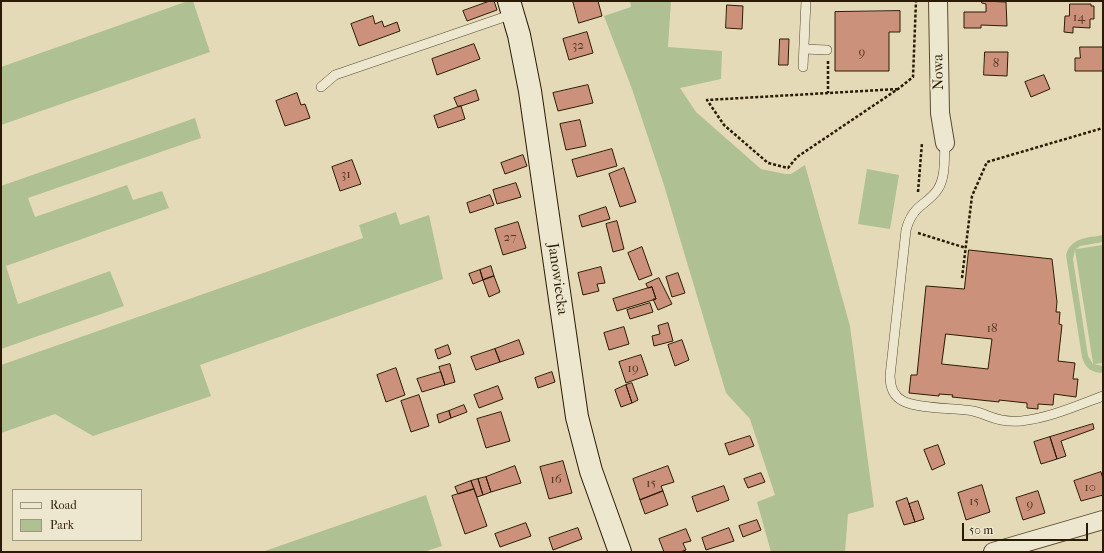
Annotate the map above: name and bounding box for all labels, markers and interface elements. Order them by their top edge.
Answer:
house number: 14 [1073,10,1085,26]
house number: 32 [572,38,584,54]
house number: 9 [859,45,865,61]
street label: Nowa [930,54,948,90]
house number: 8 [993,56,999,72]
house number: 31 [341,167,351,183]
house number: 27 [504,230,516,246]
street label: Janowiecka [543,242,571,316]
house number: 18 [986,321,998,337]
house number: 19 [627,361,639,377]
house number: 16 [550,472,562,488]
house number: 15 [646,476,656,492]
house number: 10 [1084,480,1096,496]
legend [12,489,142,541]
house number: 15 [969,494,979,510]
house number: 9 [1027,497,1033,513]
text: Road [50,498,77,512]
scale bar [964,515,1090,541]
text: Park [50,518,74,532]
text: 50 m [969,523,993,537]

